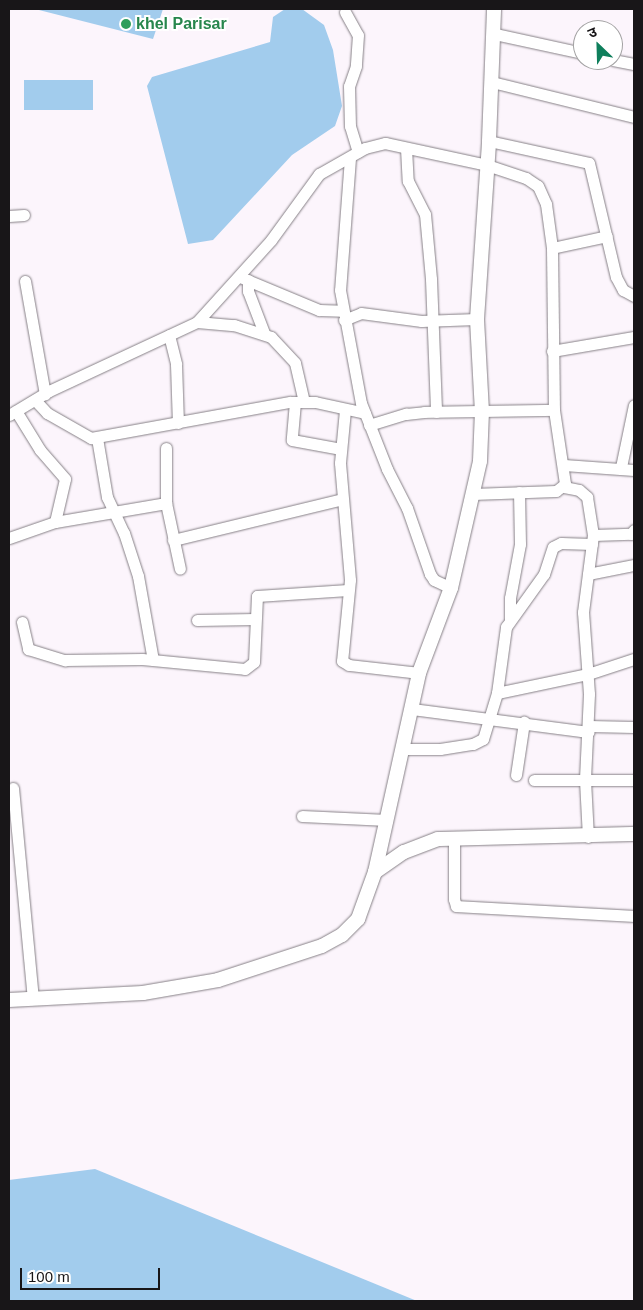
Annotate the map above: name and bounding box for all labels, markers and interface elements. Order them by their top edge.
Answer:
place label: khel Parisar [136,14,227,34]
marker: khel Parisar [120,18,132,30]
north arrow [573,20,623,70]
text: उ [585,23,599,41]
scale bar [22,1258,162,1290]
text: 100 m [28,1268,70,1285]

